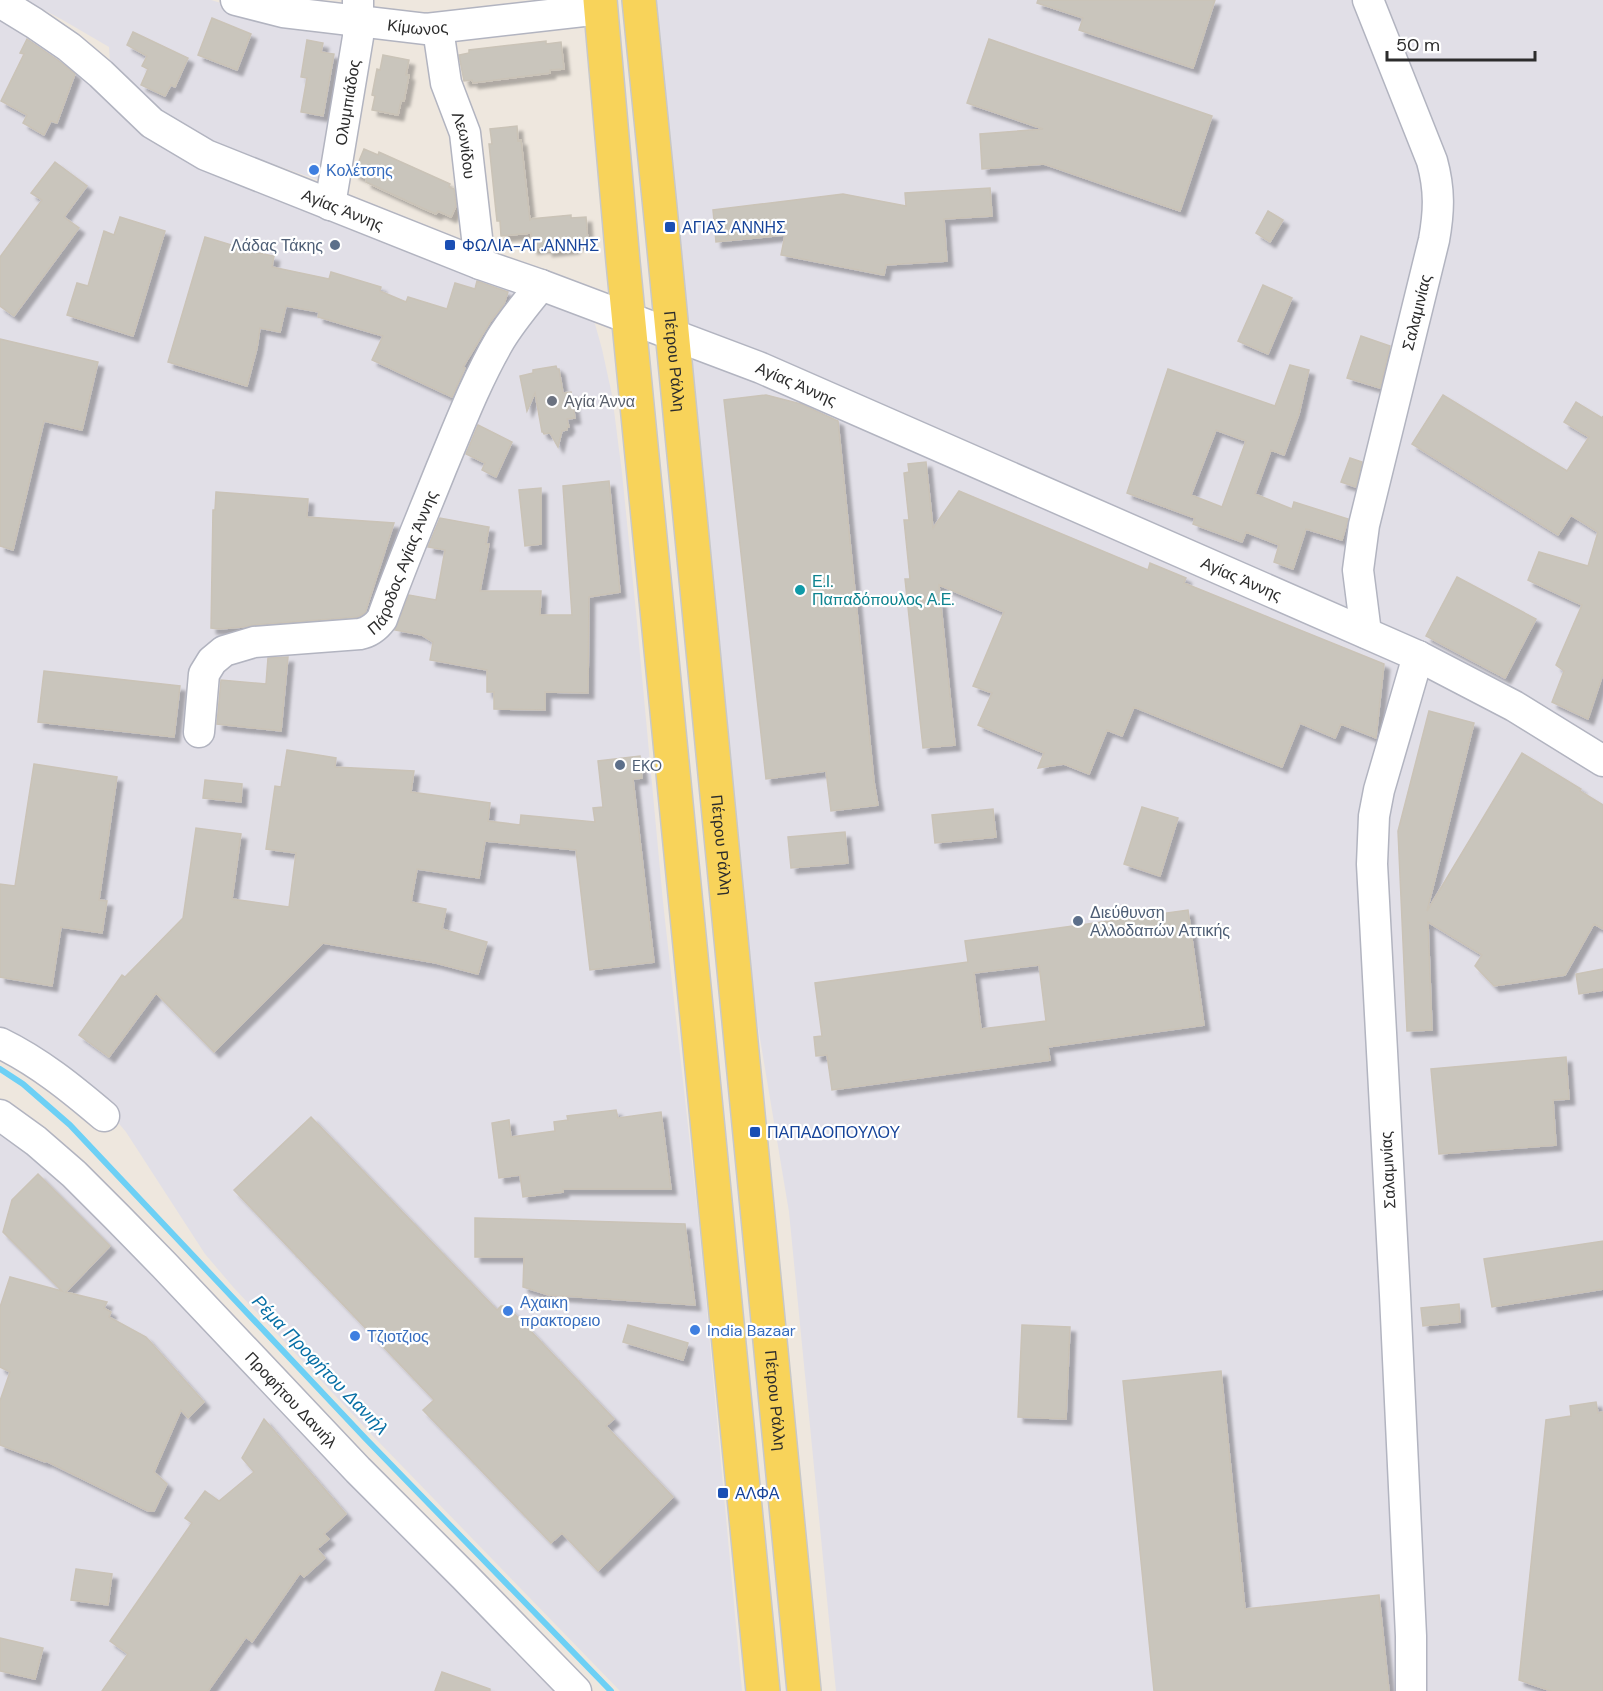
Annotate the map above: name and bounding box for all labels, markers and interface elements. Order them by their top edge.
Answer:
street label: Κίμωνος [386,14,449,40]
scale bar [1387,24,1536,62]
text: 50 m [1396,33,1440,57]
street label: Ολυμπιάδος [330,58,365,147]
street label: Λεωνίδου [447,108,481,180]
place label: Κολέτσης [326,160,393,181]
marker: Κολέτσης [307,163,321,177]
street label: Αγίας Άννης [299,184,387,235]
place label: ΑΓΙΑΣ ΑΝΝΗΣ [682,217,786,238]
marker: ΑΓΙΑΣ ΑΝΝΗΣ [663,220,677,234]
place label: Λάδας Τάκης [231,235,323,256]
place label: ΦΩΛΙΑ-ΑΓ.ΑΝΝΗΣ [462,235,599,256]
marker: Λάδας Τάκης [328,238,342,252]
marker: ΦΩΛΙΑ-ΑΓ.ΑΝΝΗΣ [443,238,457,252]
street label: Σαλαμινίας [1397,272,1436,352]
street label: Πέτρου Ράλλη [660,310,690,412]
street label: Αγίας Άννης [753,357,840,411]
place label: Αγία Άννα [564,391,635,412]
marker: Αγία Άννα [545,394,559,408]
street label: Πάροδος Αγίας Άννης [363,487,442,639]
street label: Αγίας Άννης [1198,552,1286,606]
place label: Ε.Ι. Παπαδόπουλος Α.Ε. [812,571,954,610]
marker: Ε.Ι. Παπαδόπουλος Α.Ε. [793,583,807,597]
place label: EKO [632,755,662,776]
marker: EKO [613,758,627,772]
street label: Πέτρου Ράλλη [707,794,737,896]
place label: Διεύθυνση Αλλοδαπών Αττικής [1090,902,1230,941]
marker: Διεύθυνση Αλλοδαπών Αττικής [1071,914,1085,928]
place label: ΠΑΠΑΔΟΠΟΥΛΟΥ [767,1122,901,1143]
marker: ΠΑΠΑΔΟΠΟΥΛΟΥ [748,1125,762,1139]
street label: Σαλαμινίας [1375,1130,1401,1209]
water label: Ρέμα Προφήτου Δανιήλ [248,1291,392,1439]
place label: Αχαικη πρακτορειο [520,1292,600,1331]
marker: Αχαικη πρακτορειο [501,1304,515,1318]
place label: India Bazaar [707,1320,796,1341]
marker: India Bazaar [688,1323,702,1337]
place label: Τζιοτζιος [367,1326,429,1347]
marker: Τζιοτζιος [348,1329,362,1343]
street label: Προφήτου Δανιήλ [241,1347,341,1451]
street label: Πέτρου Ράλλη [760,1349,791,1452]
place label: ΑΛΦΑ [735,1483,780,1504]
marker: ΑΛΦΑ [716,1486,730,1500]

